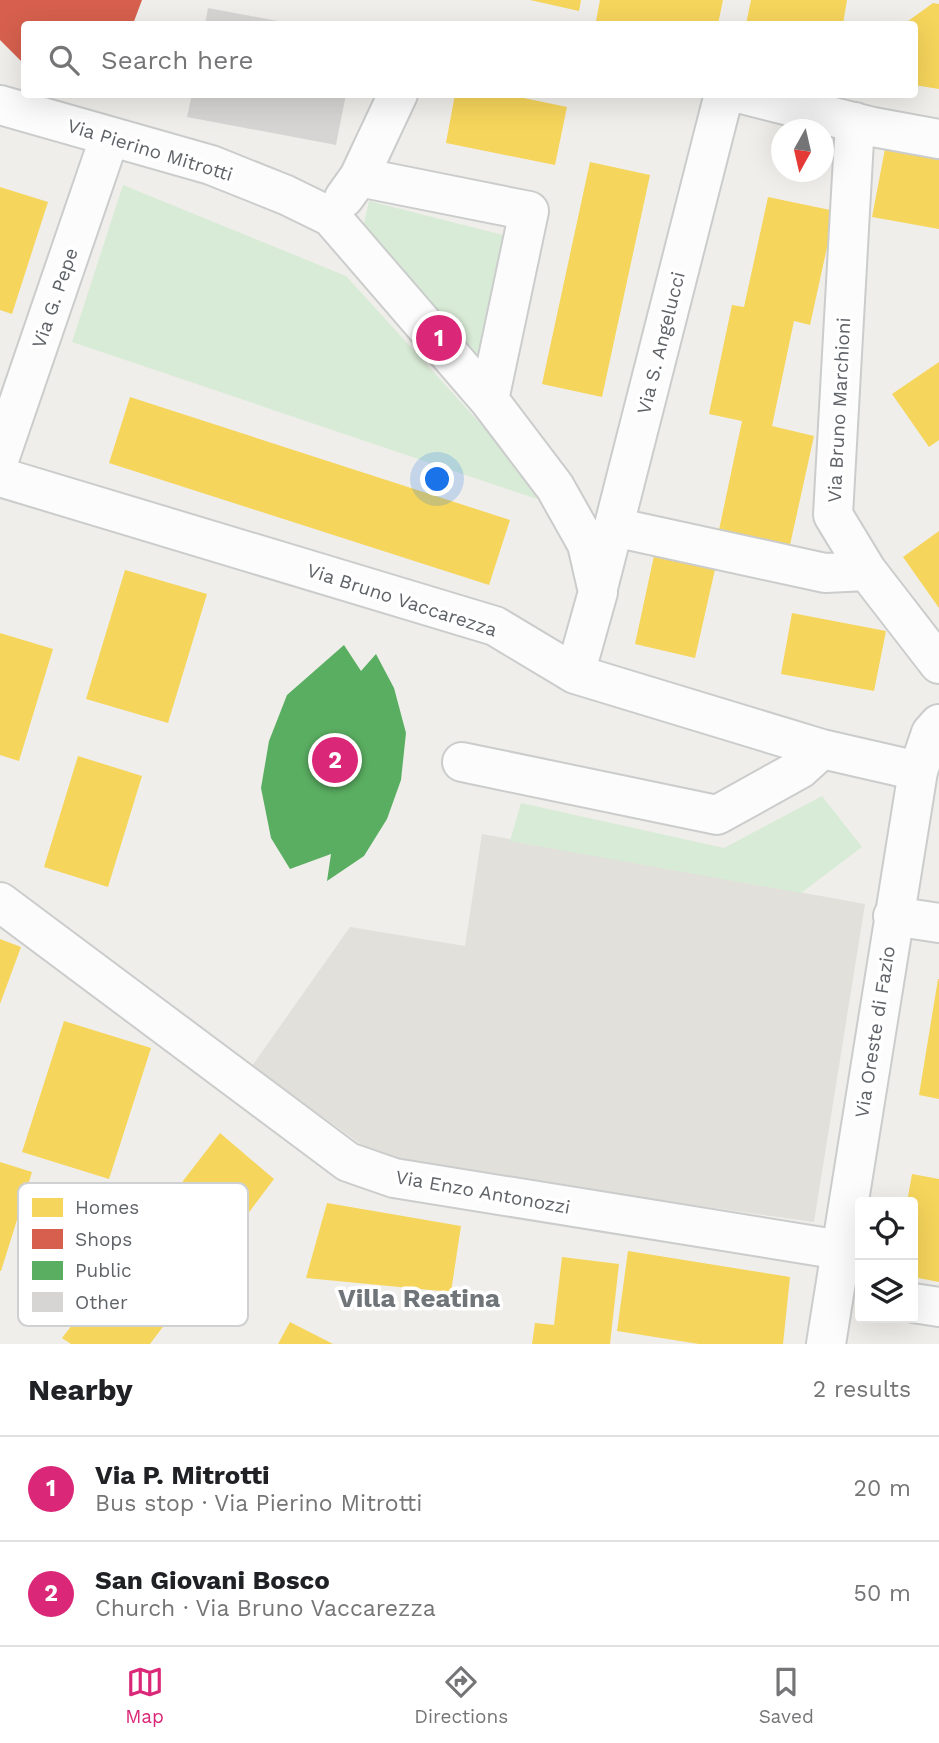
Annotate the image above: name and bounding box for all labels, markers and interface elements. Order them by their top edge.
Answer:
search box [21,21,918,98]
icon: search [45,41,83,79]
text: Search here [101,45,253,75]
street label: Via Pierino Mitrotti [64,114,236,186]
north arrow [771,119,834,182]
street label: Via G. Pepe [27,245,83,351]
street label: Via S. Angelucci [632,269,690,417]
pin: 1 [416,312,462,364]
street label: Via Bruno Marchioni [823,317,855,503]
your location [420,462,454,496]
street label: Via Bruno Vaccarezza [304,558,500,642]
pin: 2 [312,734,358,786]
street label: Via Oreste di Fazio [850,945,900,1119]
street label: Via Enzo Antonozzi [394,1165,572,1219]
legend [18,1183,248,1326]
text: Homes [75,1196,139,1219]
map controls [855,1197,918,1323]
button: locate [855,1197,918,1260]
text: Shops [75,1228,132,1251]
text: Public [75,1259,132,1282]
button: layers [855,1260,918,1323]
district label: Villa Reatina [338,1283,500,1313]
text: Other [75,1291,128,1314]
text: Nearby [28,1372,133,1407]
text: 2 results [813,1376,911,1403]
text: Via P. Mitrotti [95,1460,270,1490]
text: 1 [46,1475,56,1502]
text: 20 m [854,1475,911,1502]
text: Bus stop · Via Pierino Mitrotti [95,1490,422,1517]
text: San Giovani Bosco [95,1565,330,1595]
text: 2 [44,1580,58,1607]
text: 50 m [854,1580,911,1607]
text: Church · Via Bruno Vaccarezza [95,1595,436,1622]
tab: Map [125,1663,164,1728]
tab: Directions [414,1663,508,1728]
tab: Saved [759,1663,814,1728]

